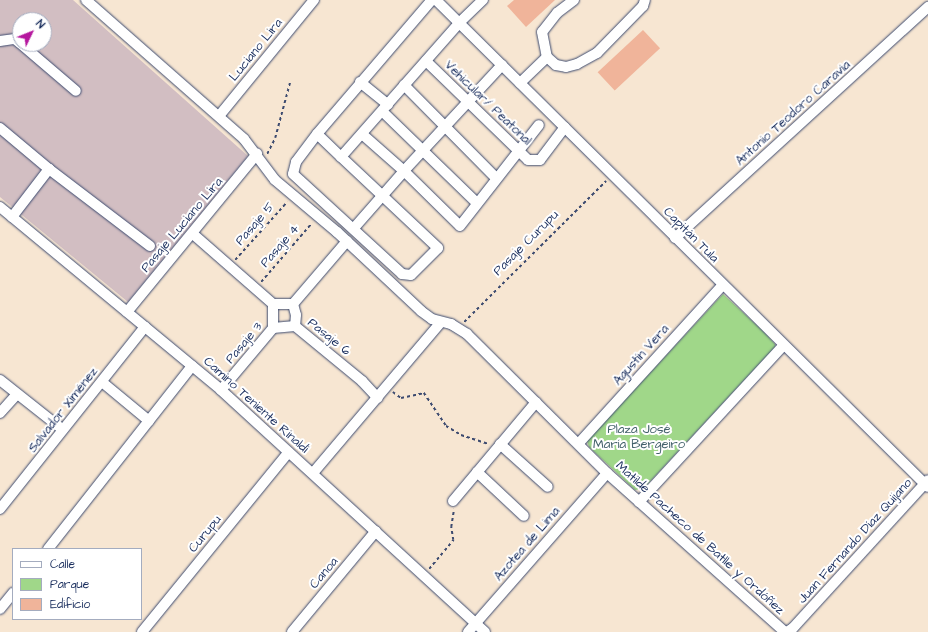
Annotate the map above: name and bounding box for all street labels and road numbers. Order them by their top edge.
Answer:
street label: Luciano Lira [226,15,286,85]
street label: Vehicular/ Peatonal [441,57,535,149]
street label: Antonio Teodoro Caravia [732,57,854,169]
street label: Pasaje Luciano Lira [138,174,226,276]
street label: Pasaje 5 [232,199,278,249]
street label: Capitán Tula [660,204,722,266]
street label: Pasaje Curupu [490,207,562,279]
street label: Pasaje 4 [257,221,303,271]
street label: Pasaje 6 [304,315,354,359]
street label: Pasaje 3 [222,319,266,367]
street label: Agustín Vera [610,322,672,388]
street label: Camino Teniente Rinaldi [200,354,312,456]
street label: Salvador Ximénez [25,364,101,456]
street label: Matilde Pacheco de Batlle y Ordóñez [613,458,787,618]
street label: Juan Fernando Díaz Quijano [795,475,915,607]
street label: Azotea de Lima [491,504,563,584]
street label: Curupu [185,512,225,556]
street label: Canoa [306,554,342,592]

